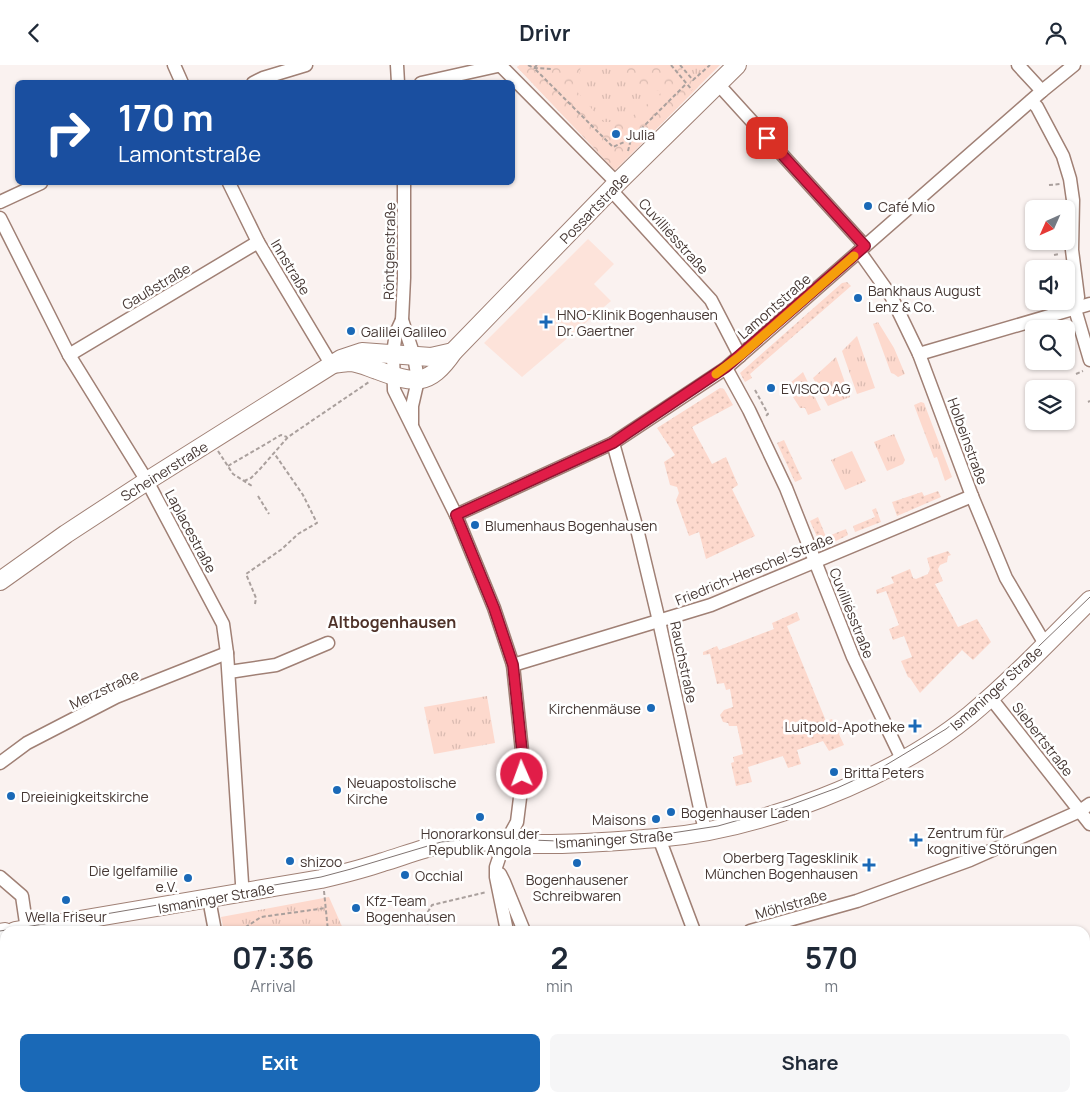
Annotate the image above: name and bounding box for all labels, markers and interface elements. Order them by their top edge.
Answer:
text: Drivr [519,18,571,48]
icon: back [20,19,48,47]
icon: person [1042,19,1070,47]
text: 170 m [118,94,214,142]
icon: right [35,100,100,165]
pin [746,117,788,159]
icon: arrive [753,124,781,152]
place label: Julia [626,125,655,144]
marker: Julia [610,128,622,140]
text: Lamontstraße [118,139,261,169]
street label: Possartstraße [555,168,633,248]
street label: Cuvilliésstraße [635,194,713,278]
place label: Café Mio [878,197,935,216]
marker: Café Mio [862,200,874,212]
north arrow [1025,200,1075,250]
map controls [1025,200,1075,430]
street label: Röntgenstraße [379,202,399,300]
street label: Innstraße [267,236,315,298]
street label: Gaußstraße [118,258,194,314]
button: sound [1025,260,1075,310]
street label: Lamontstraße [733,269,815,343]
place label: Bankhaus August Lenz & Co. [868,281,981,316]
marker: Bankhaus August Lenz & Co. [852,292,864,304]
place label: HNO-Klinik Bogenhausen Dr. Gaertner [557,305,718,340]
marker: HNO-Klinik Bogenhausen Dr. Gaertner [539,315,553,329]
button: search [1025,320,1075,370]
place label: Galilei Galileo [361,322,447,341]
marker: Galilei Galileo [345,325,357,337]
place label: EVISCO AG [781,379,851,398]
button: layers [1025,380,1075,430]
marker: EVISCO AG [765,382,777,394]
street label: Holbeinstraße [943,395,993,487]
street label: Scheinerstraße [117,437,211,505]
street label: Laplacestraße [161,486,221,576]
place label: Blumenhaus Bogenhausen [485,516,657,535]
marker: Blumenhaus Bogenhausen [469,519,481,531]
street label: Friedrich-Herschel-Straße [672,529,836,609]
street label: Cuvilliésstraße [825,565,879,661]
district label: Altbogenhausen [328,611,456,633]
street label: Rauchstraße [666,619,702,705]
street label: Ismaninger Straße [946,642,1046,734]
street label: Merzstraße [66,665,142,713]
street label: Siebertstraße [1008,698,1078,780]
place label: Kirchenmäuse [549,699,641,718]
marker: Kirchenmäuse [645,702,657,714]
place label: Luitpold-Apotheke [784,717,905,736]
marker: Luitpold-Apotheke [909,720,921,732]
position arrow [495,747,547,799]
place label: Britta Peters [844,763,924,782]
marker: Britta Peters [828,766,840,778]
place label: Neuapostolische Kirche [347,773,456,808]
marker: Neuapostolische Kirche [331,784,343,796]
place label: Dreieinigkeitskirche [21,787,149,806]
marker: Dreieinigkeitskirche [5,790,17,802]
place label: Bogenhauser Laden [681,803,810,822]
marker: Bogenhauser Laden [665,806,677,818]
place label: Maisons [592,810,646,829]
marker: Honorarkonsul der Republik Angola [474,811,486,823]
marker: Maisons [650,813,662,825]
place label: Zentrum für kognitive Störungen [927,823,1057,858]
place label: Honorarkonsul der Republik Angola [421,824,539,859]
street label: Ismaninger Straße [555,825,673,853]
marker: Zentrum für kognitive Störungen [909,833,923,847]
place label: Oberberg Tagesklinik München Bogenhausen [705,848,859,883]
place label: shizoo [300,852,342,871]
marker: shizoo [284,855,296,867]
marker: Bogenhausener Schreibwaren [571,857,583,869]
marker: Oberberg Tagesklinik München Bogenhausen [862,858,876,872]
place label: Die Igelfamilie e.V. [89,861,178,896]
place label: Occhial [415,866,463,885]
marker: Occhial [399,869,411,881]
place label: Bogenhausener Schreibwaren [526,870,628,905]
marker: Die Igelfamilie e.V. [182,872,194,884]
street label: Ismaninger Straße [156,878,276,918]
street label: Möhlstraße [753,885,829,923]
place label: Kfz-Team Bogenhausen [366,891,456,926]
marker: Wella Friseur [60,894,72,906]
marker: Kfz-Team Bogenhausen [350,902,362,914]
place label: Wella Friseur [25,907,107,926]
text: 07:36 [232,937,314,978]
text: 2 [550,937,568,978]
text: 570 [805,937,858,978]
text: Arrival [250,975,296,997]
text: min [546,975,573,997]
text: m [825,975,838,997]
button: Exit [20,1034,540,1092]
button: Share [550,1034,1070,1092]

